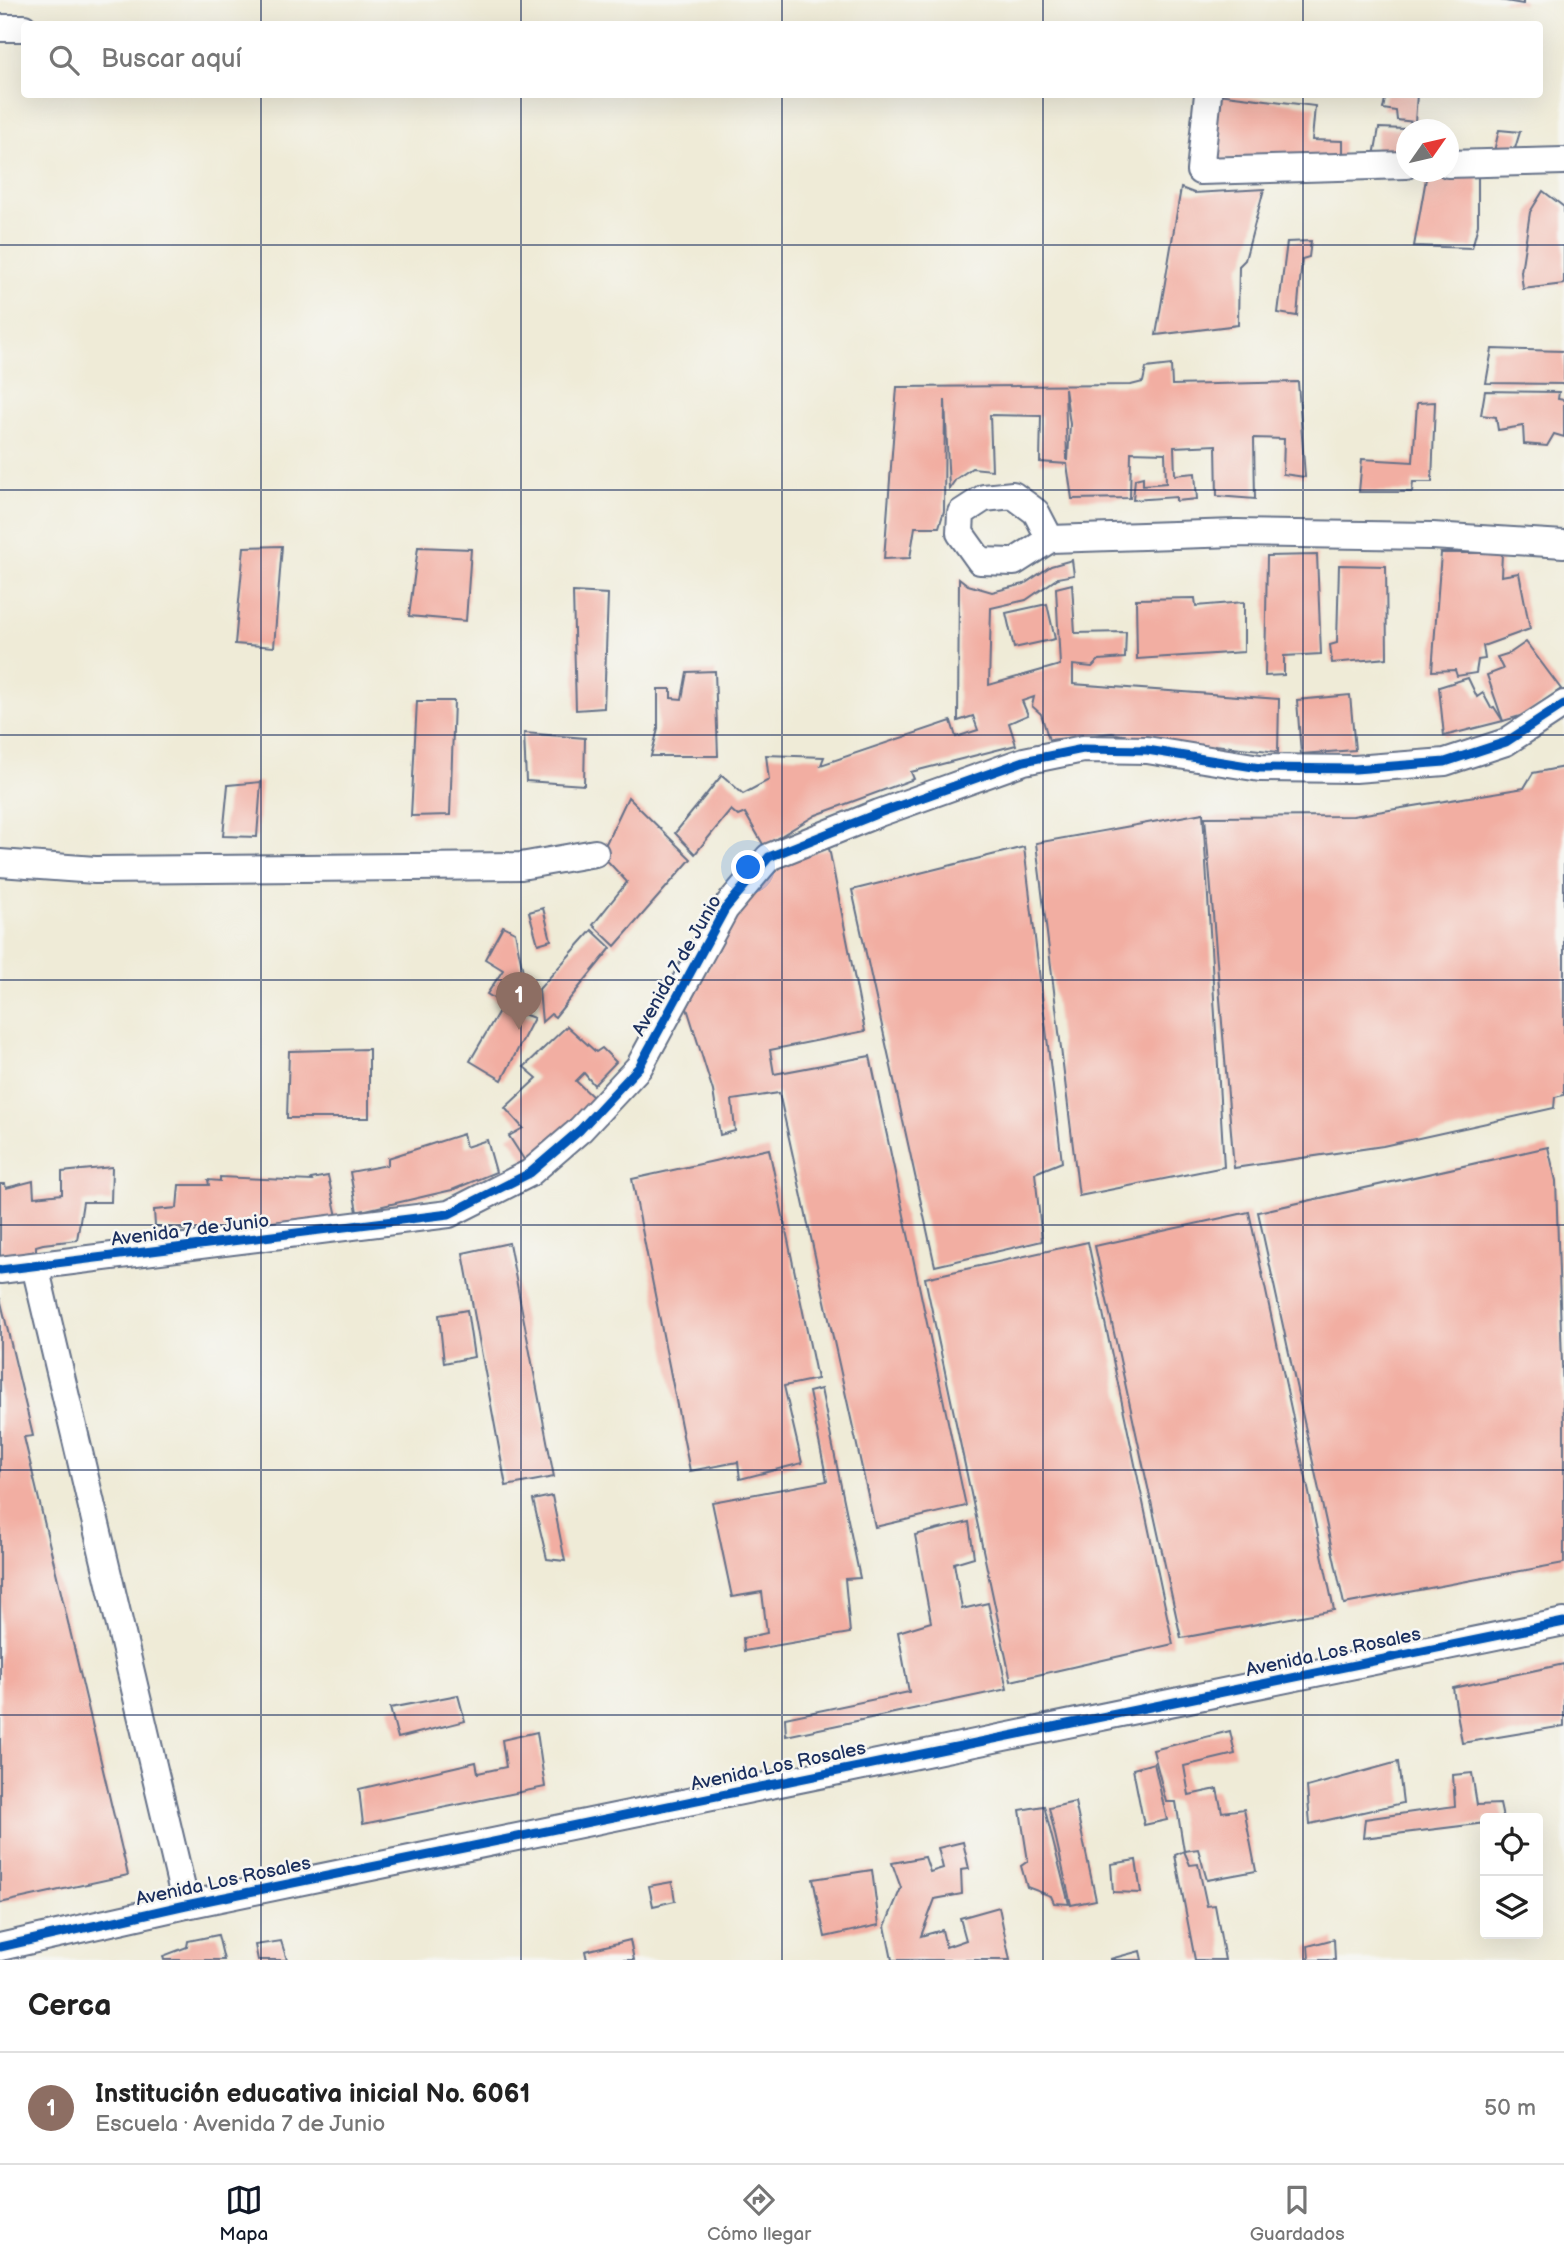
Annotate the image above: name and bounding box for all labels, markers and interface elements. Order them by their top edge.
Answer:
search box [21,21,1543,98]
icon: search [45,41,83,79]
text: Buscar aquí [101,44,242,75]
north arrow [1396,119,1459,182]
your location [731,850,765,884]
street label: Avenida 7 de Junio [628,891,727,1040]
pin: 1 [496,972,542,1030]
street label: Avenida 7 de Junio [110,1209,270,1252]
street label: Avenida Los Rosales [1244,1623,1423,1682]
street label: Avenida Los Rosales [689,1737,868,1796]
map controls [1480,1813,1543,1939]
button: locate [1480,1813,1543,1876]
street label: Avenida Los Rosales [134,1852,313,1911]
button: layers [1480,1876,1543,1939]
text: Cerca [28,1988,111,2024]
text: Institución educativa inicial No. 6061 [95,2079,530,2110]
text: 1 [46,2094,56,2122]
text: 50 m [1484,2094,1536,2122]
text: Escuela · Avenida 7 de Junio [95,2110,385,2138]
tab: Mapa [219,2181,268,2246]
tab: Cómo llegar [707,2181,811,2246]
tab: Guardados [1250,2181,1345,2246]

